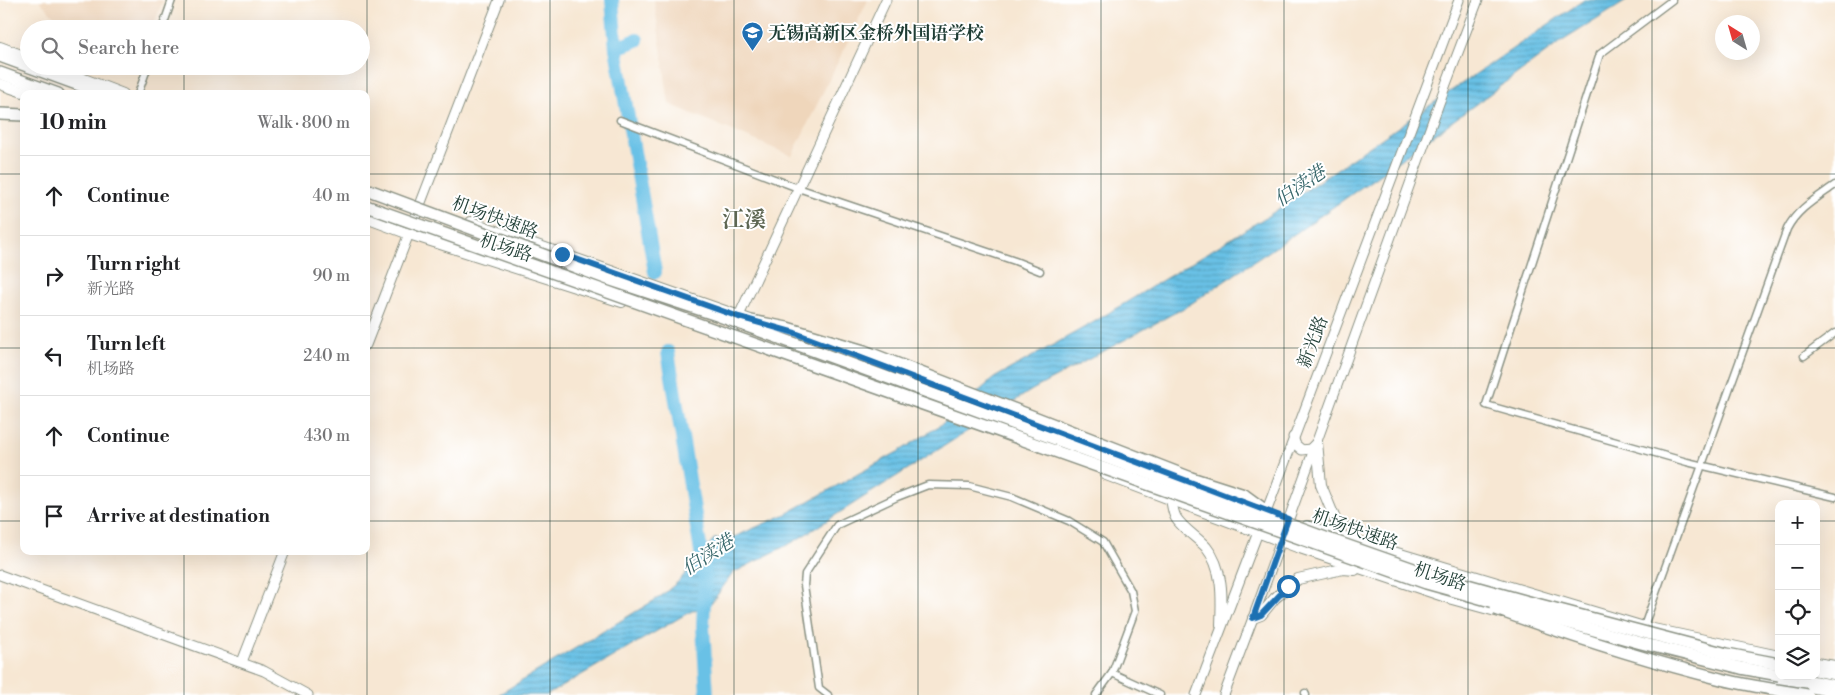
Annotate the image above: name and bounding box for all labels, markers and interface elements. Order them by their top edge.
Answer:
north arrow [1715,15,1760,60]
search box [20,20,370,75]
school or university icon: 无锡高新区金桥外国语学校 [740,21,764,52]
place label: 无锡高新区金桥外国语学校 [768,22,984,45]
icon: search [38,34,66,62]
text: Search here [78,36,179,60]
text: 10 min [40,110,107,136]
text: Walk · 800 m [258,113,350,133]
water label: 伯渎港 [1270,158,1333,212]
icon: ahead [40,182,68,210]
text: Continue [87,184,170,208]
text: 40 m [313,186,350,206]
street label: 机场快速路 [449,192,541,244]
district label: 江溪 [722,207,766,234]
street label: 机场路 [477,229,535,267]
route end [551,243,574,266]
text: Turn right [87,252,180,276]
icon: right [40,262,68,290]
text: 90 m [312,266,350,286]
text: 新光路 [87,279,135,299]
street label: 新光路 [1293,313,1333,371]
text: Turn left [87,332,166,356]
icon: left [40,342,68,370]
text: 240 m [303,346,350,366]
text: 机场路 [87,359,135,379]
icon: ahead [40,422,68,450]
text: Continue [87,424,170,448]
text: 430 m [304,426,350,446]
map controls [1775,500,1820,680]
button: + [1775,500,1820,545]
icon: arrive [40,502,68,530]
text: Arrive at destination [87,504,270,528]
street label: 机场快速路 [1309,504,1401,556]
water label: 伯渎港 [678,528,741,581]
button: − [1775,545,1820,590]
street label: 机场路 [1411,558,1469,596]
route start [1277,575,1300,598]
button: locate [1775,590,1820,635]
button: layers [1775,635,1820,680]

